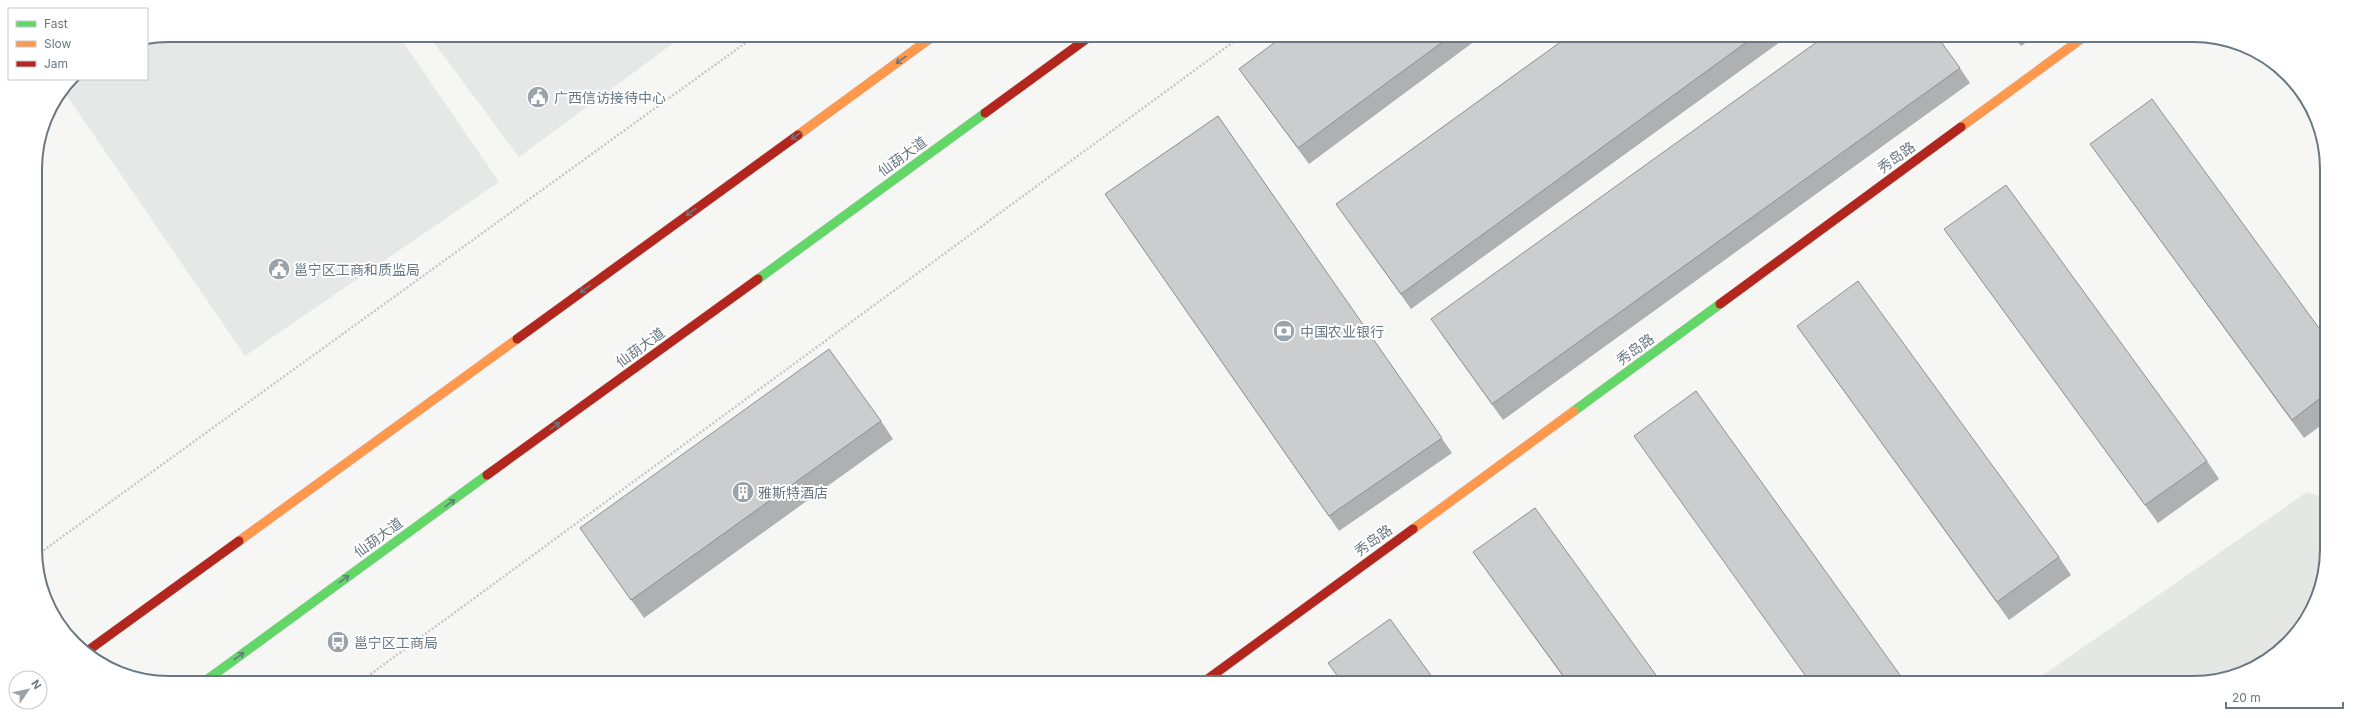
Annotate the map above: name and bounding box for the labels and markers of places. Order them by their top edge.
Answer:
public building icon: 广西信访接待中心 [525,84,551,110]
place label: 广西信访接待中心 [554,89,666,106]
public building icon: 邕宁区工商和质监局 [266,256,292,282]
place label: 邕宁区工商和质监局 [294,261,420,278]
bank icon: 中国农业银行 [1271,318,1297,344]
place label: 中国农业银行 [1300,323,1384,340]
building icon: 雅斯特酒店 [730,479,756,505]
place label: 雅斯特酒店 [758,484,828,501]
bus stop icon: 邕宁区工商局 [325,629,351,655]
place label: 邕宁区工商局 [354,634,438,651]

